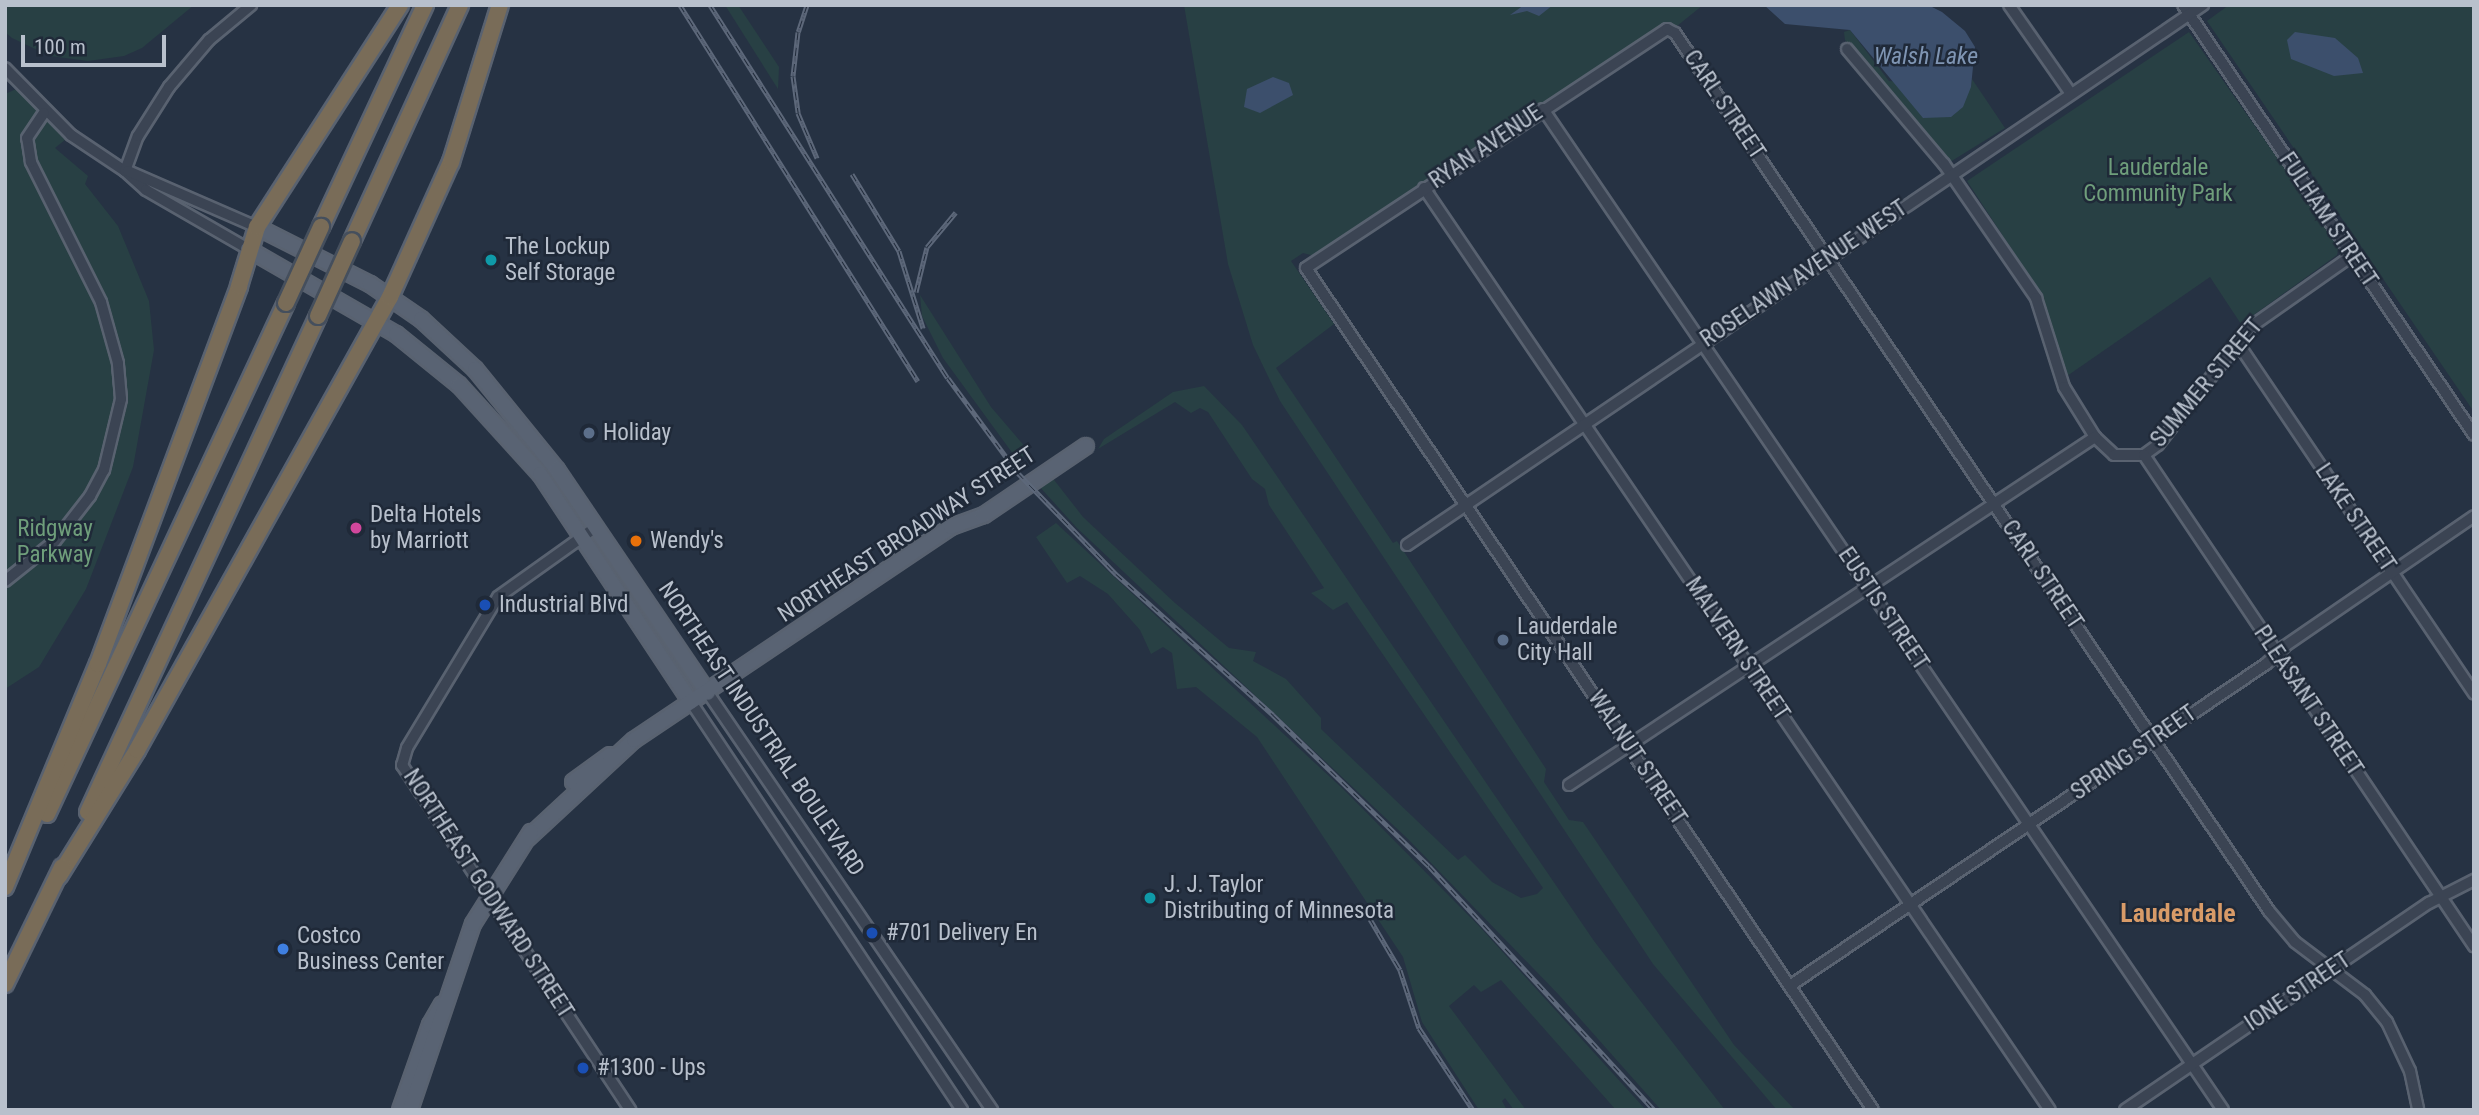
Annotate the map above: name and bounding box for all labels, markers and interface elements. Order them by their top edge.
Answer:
scale bar [24,21,170,65]
text: 100 m [34,35,86,59]
water label: Walsh Lake [1874,43,1978,71]
street label: CARL STREET [1677,45,1771,165]
street label: RYAN AVENUE [1424,99,1548,195]
street label: FULHAM STREET [2273,147,2383,293]
park label: Lauderdale Community Park [2083,154,2233,208]
street label: ROSELAWN AVENUE WEST [1695,194,1913,354]
place label: The Lockup Self Storage [505,233,615,287]
marker: The Lockup Self Storage [483,252,499,268]
street label: SUMMER STREET [2145,313,2269,453]
place label: Holiday [603,419,671,447]
marker: Holiday [581,425,597,441]
street label: NORTHEAST BROADWAY STREET [773,441,1041,629]
street label: LAKE STREET [2309,459,2401,577]
place label: Delta Hotels by Marriott [370,501,481,555]
park label: Ridgway Parkway [17,515,93,569]
street label: CARL STREET [1995,515,2089,635]
marker: Delta Hotels by Marriott [348,520,364,536]
place label: Wendy's [650,527,724,555]
marker: Wendy's [628,533,644,549]
street label: EUSTIS STREET [1832,542,1934,676]
street label: MALVERN STREET [1679,572,1795,726]
street label: NORTHEAST INDUSTRIAL BOULEVARD [652,576,870,882]
place label: Industrial Blvd [499,591,629,619]
marker: Industrial Blvd [477,597,493,613]
place label: Lauderdale City Hall [1517,613,1618,667]
street label: PLEASANT STREET [2247,620,2369,782]
marker: Lauderdale City Hall [1495,632,1511,648]
street label: WALNUT STREET [1582,685,1692,831]
street label: SPRING STREET [2066,700,2202,806]
street label: NORTHEAST GODWARD STREET [397,764,579,1024]
place label: J. J. Taylor Distributing of Minnesota [1164,871,1394,925]
marker: J. J. Taylor Distributing of Minnesota [1142,890,1158,906]
district label: Lauderdale [2120,898,2236,930]
place label: #701 Delivery En [886,919,1038,947]
place label: Costco Business Center [297,922,444,976]
marker: #701 Delivery En [864,925,880,941]
marker: Costco Business Center [275,941,291,957]
street label: IONE STREET [2240,947,2356,1037]
place label: #1300 - Ups [597,1054,706,1082]
marker: #1300 - Ups [575,1060,591,1076]

